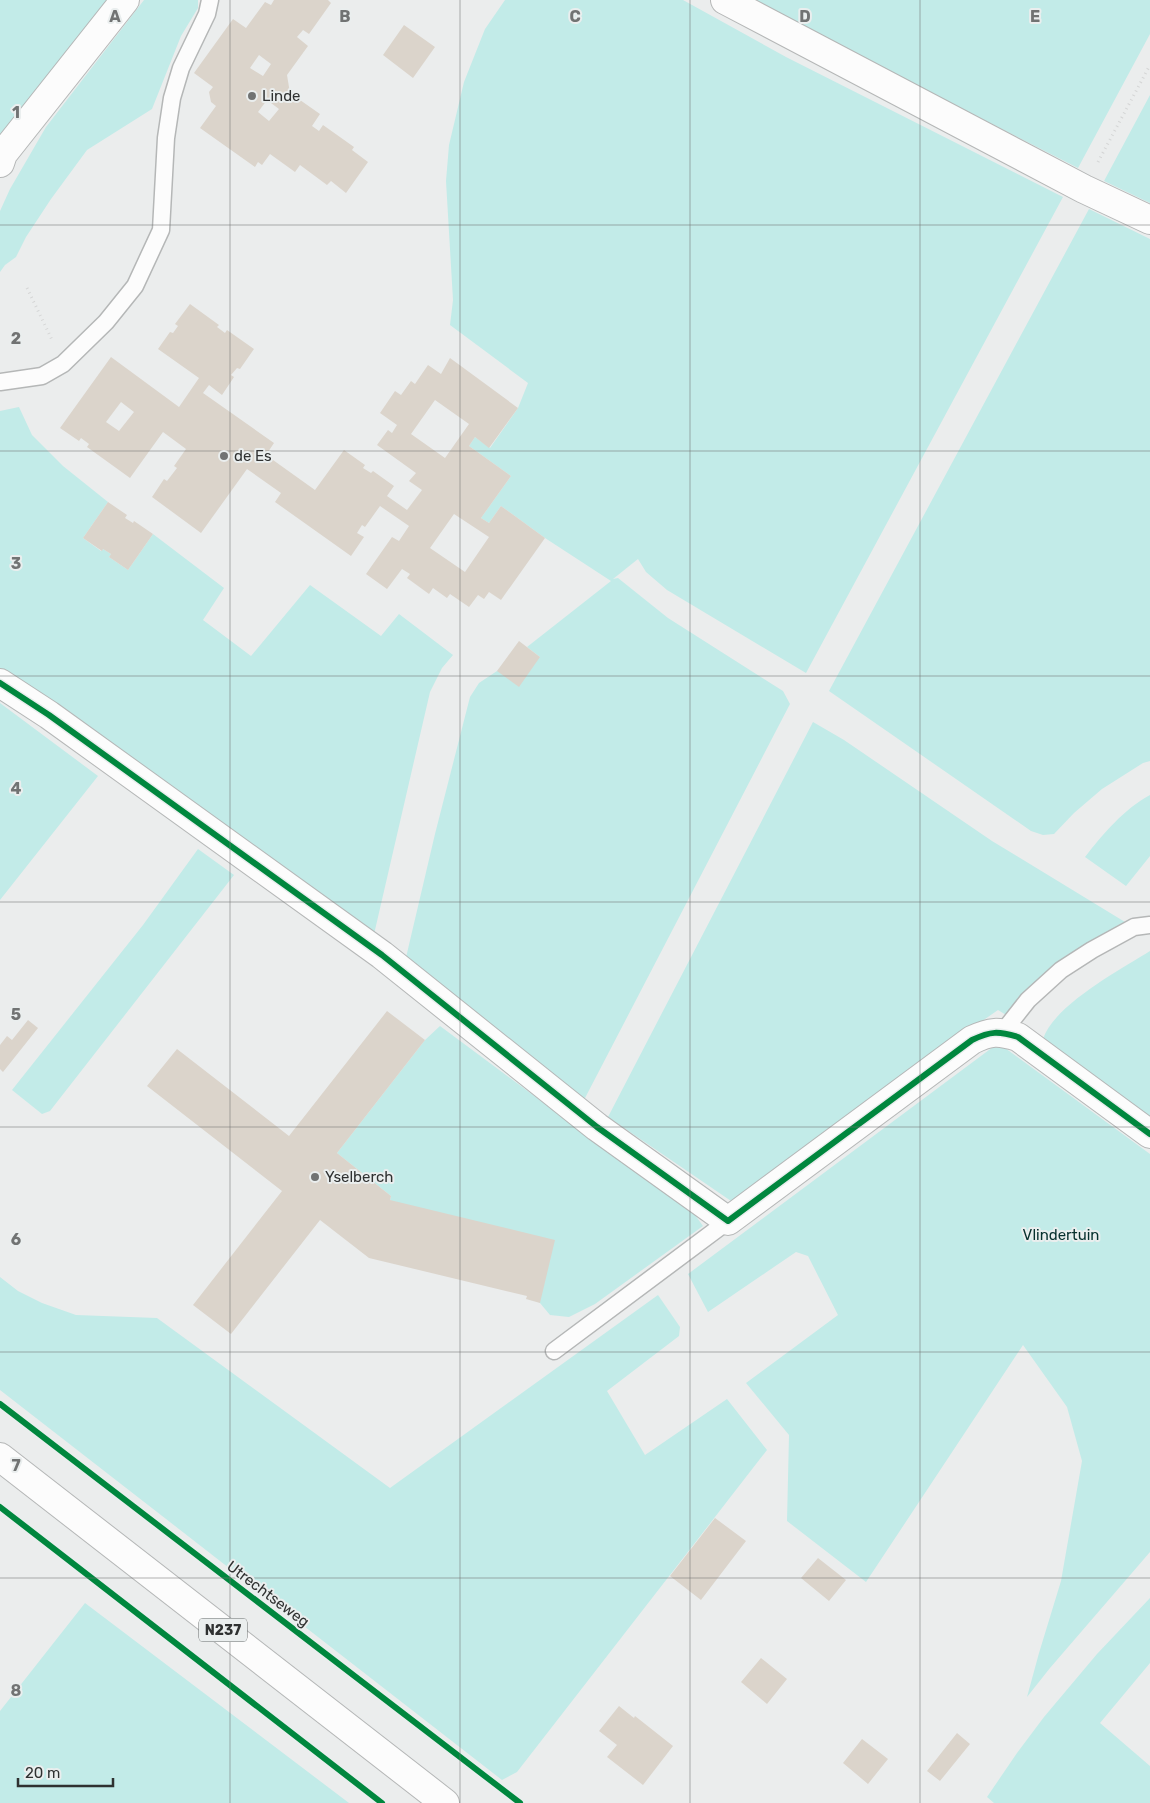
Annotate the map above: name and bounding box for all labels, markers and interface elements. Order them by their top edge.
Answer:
text: A [109,7,121,26]
text: B [339,7,351,26]
text: C [569,7,581,26]
text: D [799,7,811,26]
text: E [1030,7,1040,26]
place label: Linde [262,87,301,105]
marker: Linde [246,90,258,102]
text: 1 [12,103,20,122]
text: 2 [11,329,21,348]
place label: de Es [234,447,272,465]
marker: de Es [218,450,230,462]
text: 3 [11,554,21,573]
text: 4 [11,779,22,798]
text: 5 [11,1005,21,1024]
place label: Yselberch [325,1168,393,1186]
marker: Yselberch [309,1171,321,1183]
park label: Vlindertuin [1023,1226,1099,1244]
text: 6 [11,1230,21,1249]
text: 7 [11,1456,21,1475]
street label: Utrechtseweg [223,1557,313,1631]
road number: N237 [199,1618,247,1642]
text: 8 [11,1681,22,1700]
scale bar [18,1756,112,1788]
text: 20 m [25,1764,60,1782]

